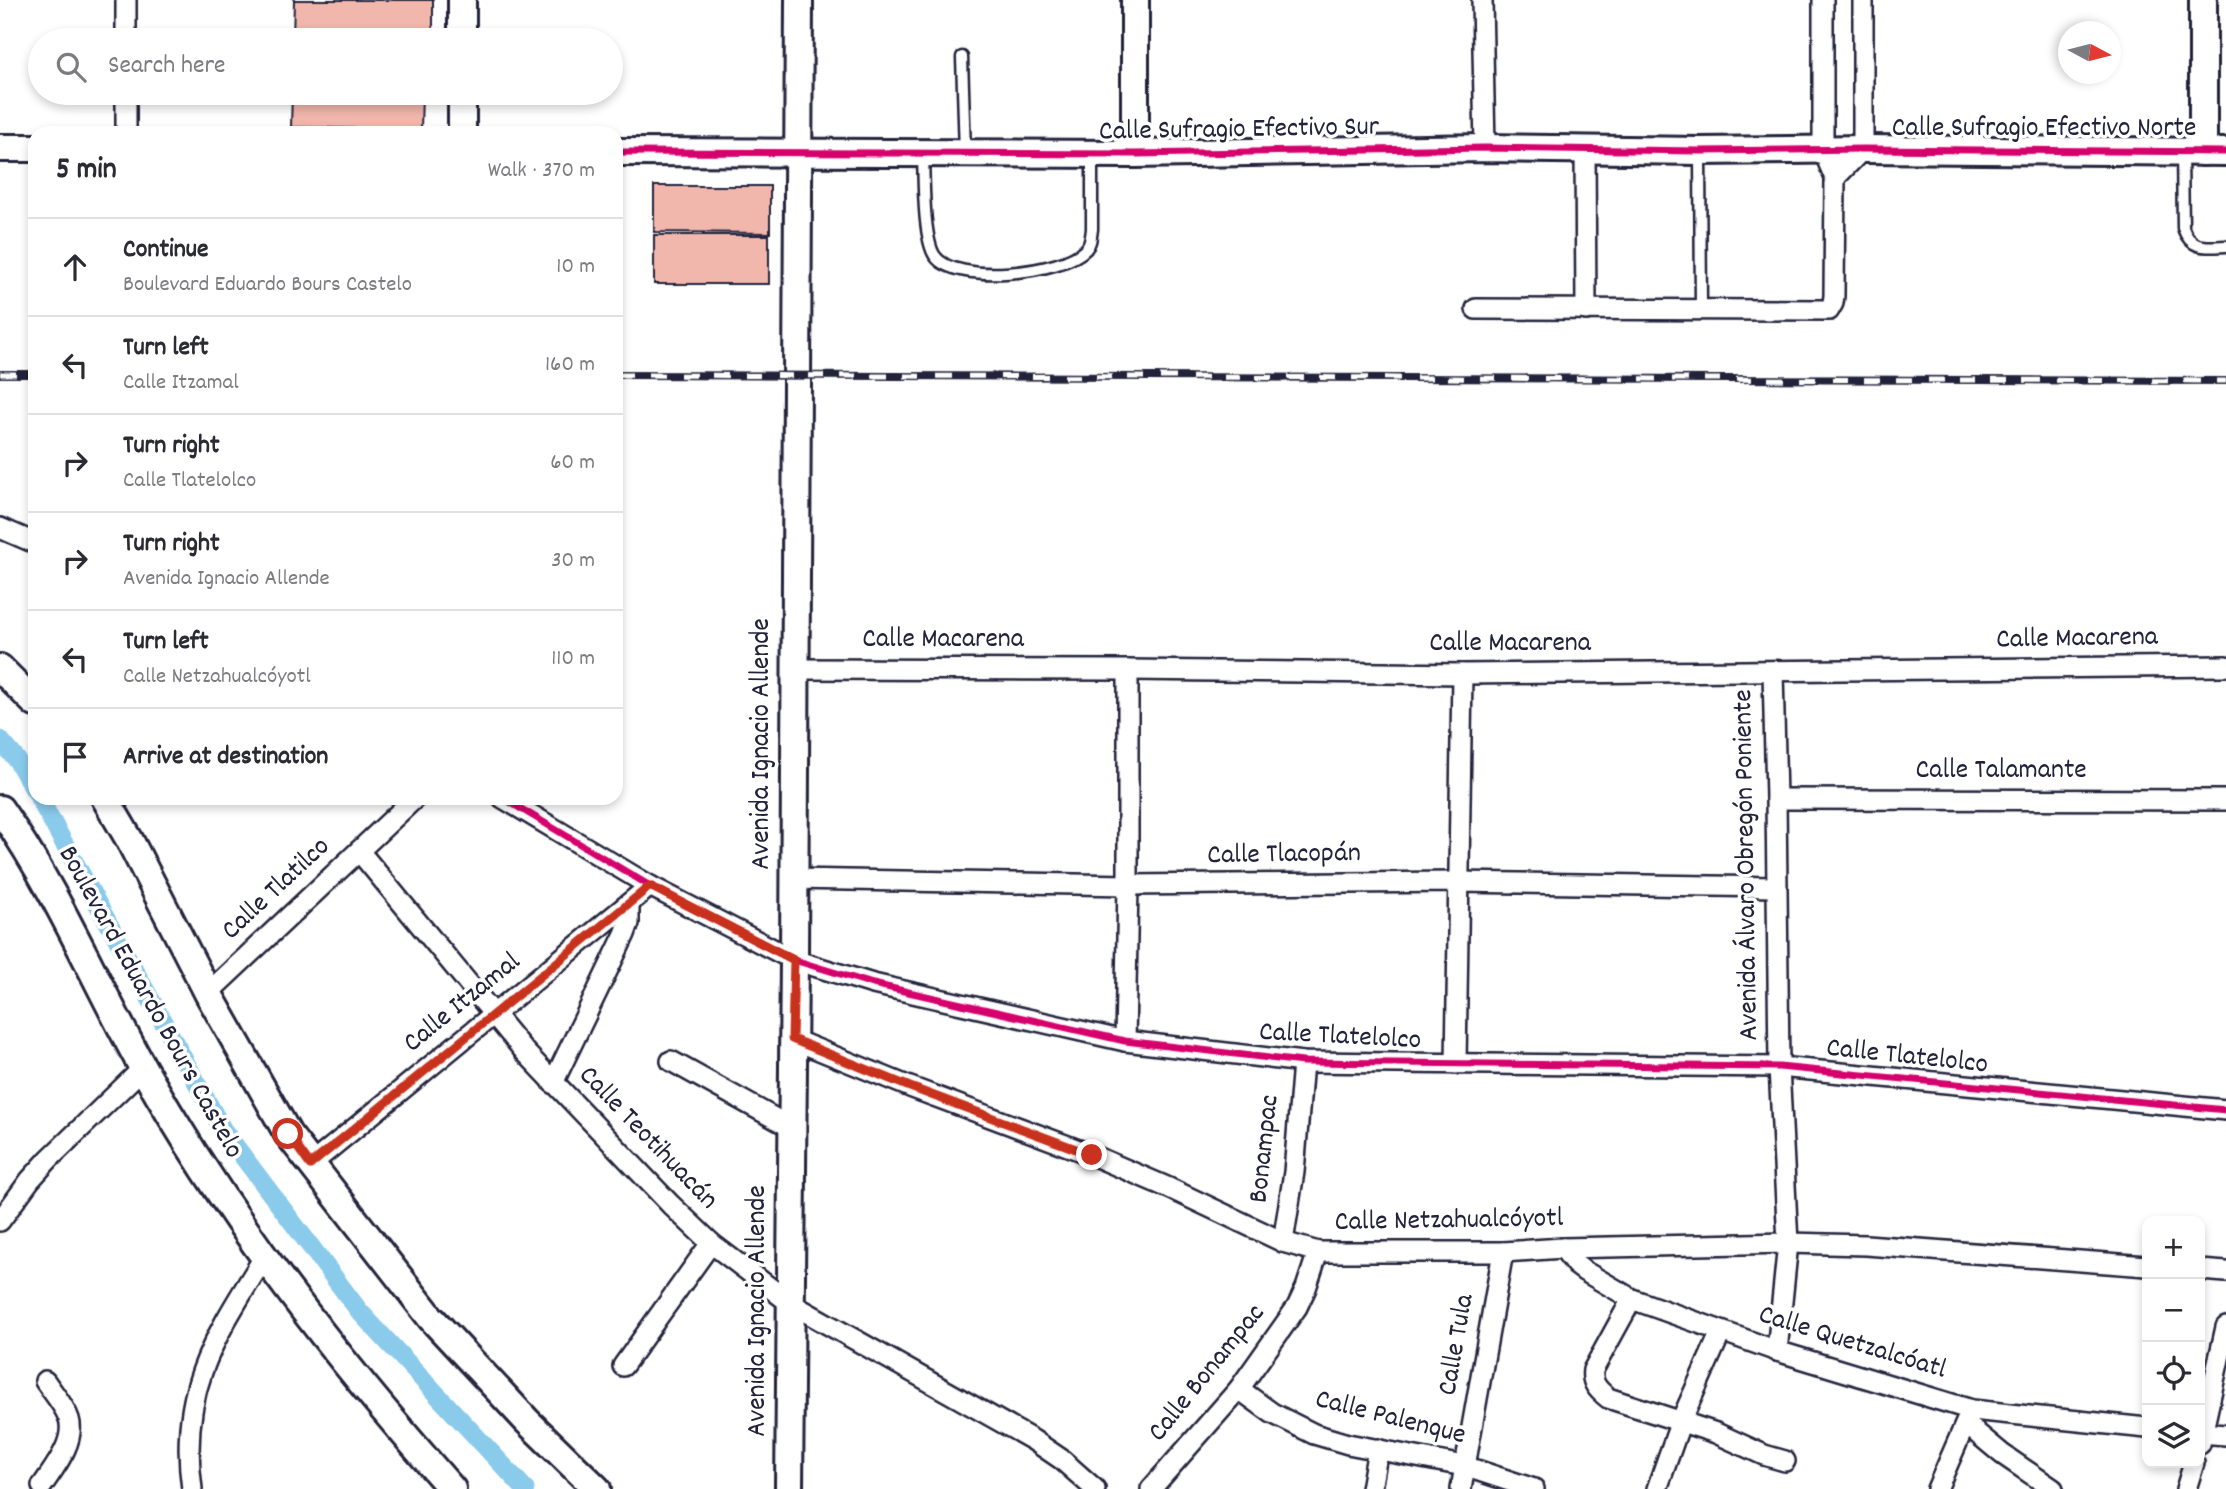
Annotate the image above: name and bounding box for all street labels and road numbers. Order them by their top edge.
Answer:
street label: Calle Sufragio Efectivo Sur [1099,109,1380,153]
street label: Calle Sufragio Efectivo Norte [1892,110,2196,150]
street label: Avenida Ignacio Allende [743,618,783,870]
street label: Calle Macarena [1996,619,2159,661]
street label: Calle Macarena [862,621,1025,661]
street label: Calle Macarena [1429,625,1592,665]
street label: Avenida Álvaro Obregón Poniente [1725,689,1771,1041]
street label: Calle Talamante [1915,752,2087,792]
street label: Calle Tlatilco [214,829,340,951]
street label: Calle Tlacopán [1207,835,1361,877]
street label: Boulevard Eduardo Bours Castelo [46,839,252,1167]
street label: Calle Itzamal [396,944,531,1064]
street label: Calle Tlatelolco [1258,1014,1422,1062]
street label: Calle Tlatelolco [1824,1030,1990,1086]
street label: Calle Teotihuacán [568,1058,726,1220]
street label: Bonampac [1240,1093,1292,1205]
street label: Avenida Ignacio Allende [739,1185,779,1437]
street label: Calle Netzahualcóyotl [1334,1200,1564,1244]
street label: Calle Tula [1429,1290,1487,1399]
street label: Calle Bonampac [1140,1296,1276,1452]
street label: Calle Quetzalcóatl [1753,1296,1951,1392]
street label: Calle Palenque [1311,1381,1469,1457]

